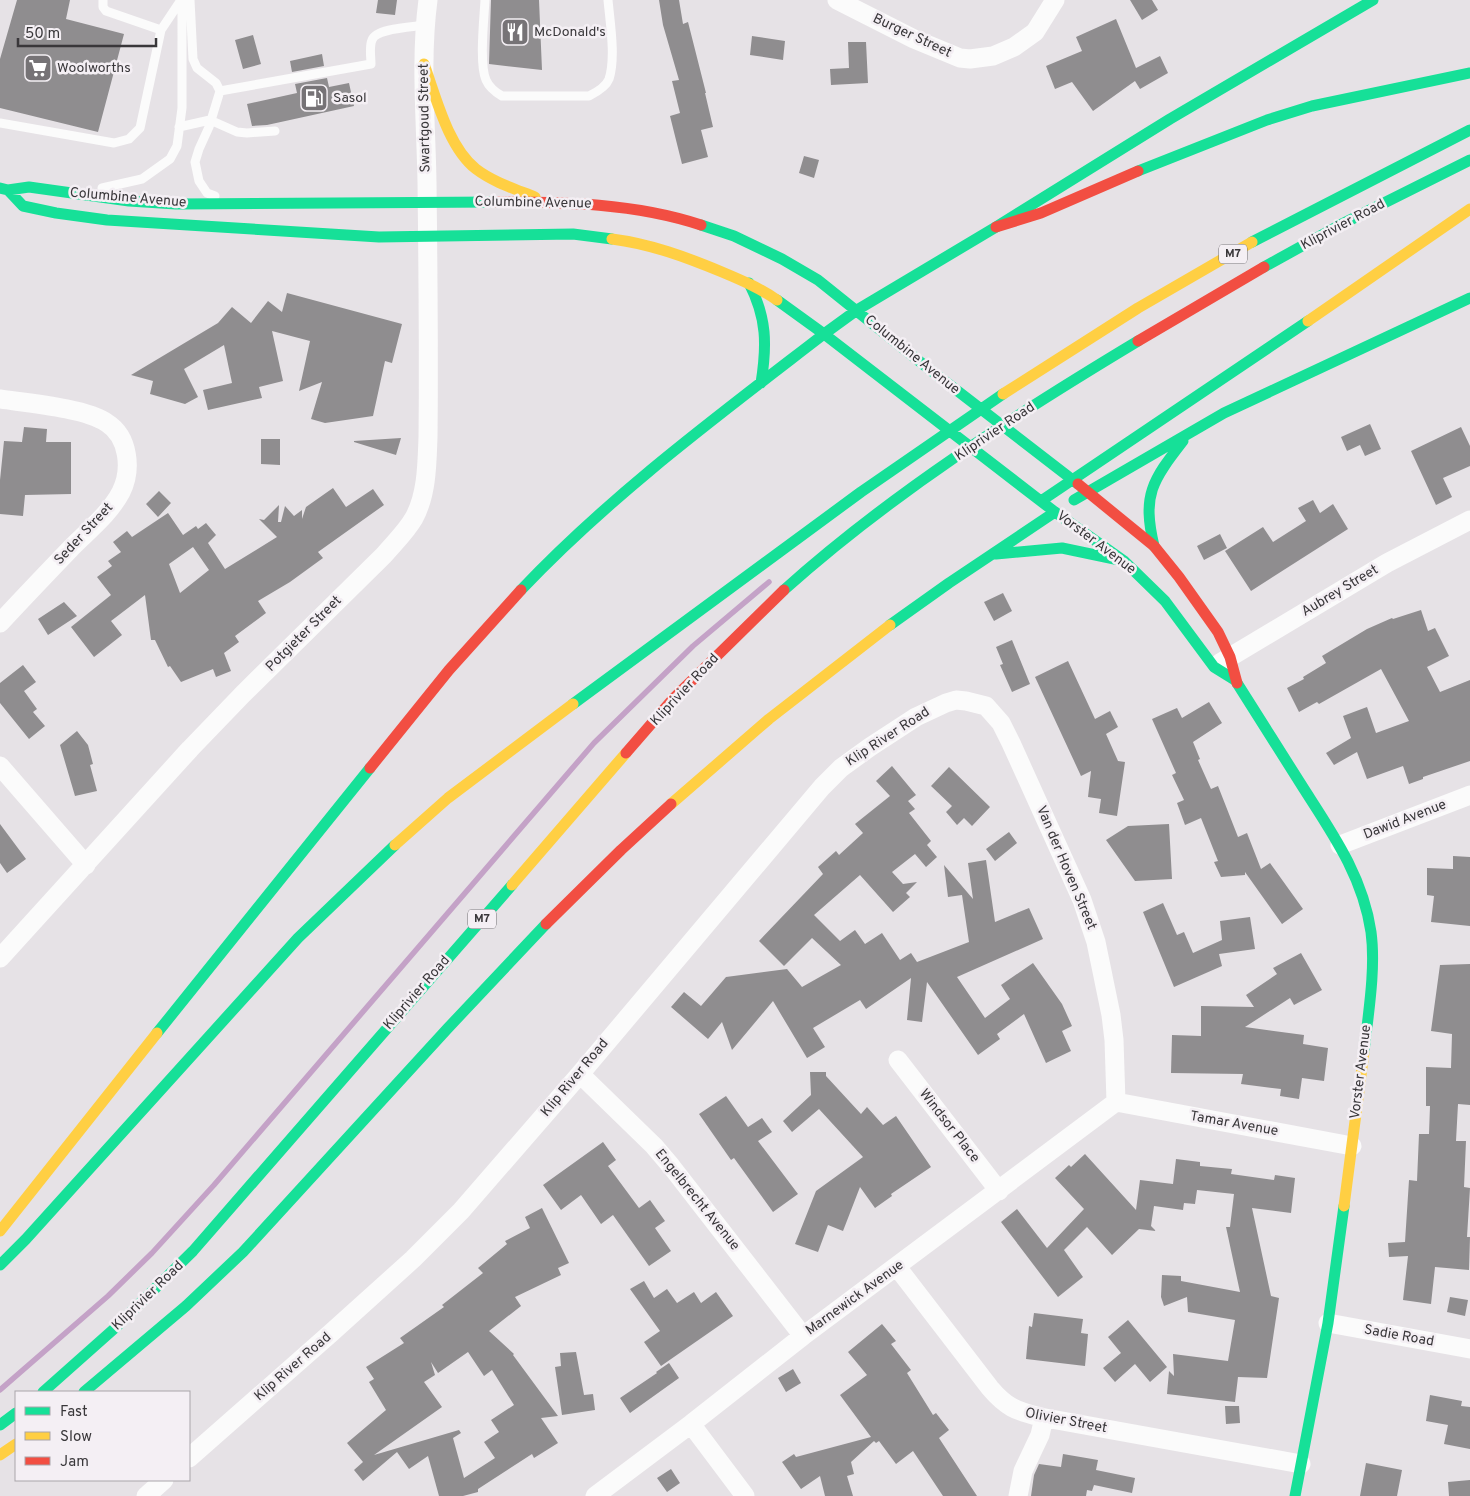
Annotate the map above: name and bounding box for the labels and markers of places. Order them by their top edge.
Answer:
restaurant icon: McDonald's [500,17,530,47]
place label: McDonald's [534,24,606,41]
supermarket icon: Woolworths [23,53,53,83]
place label: Woolworths [57,60,131,77]
fuel station icon: Sasol [299,83,329,113]
place label: Sasol [333,90,367,107]

